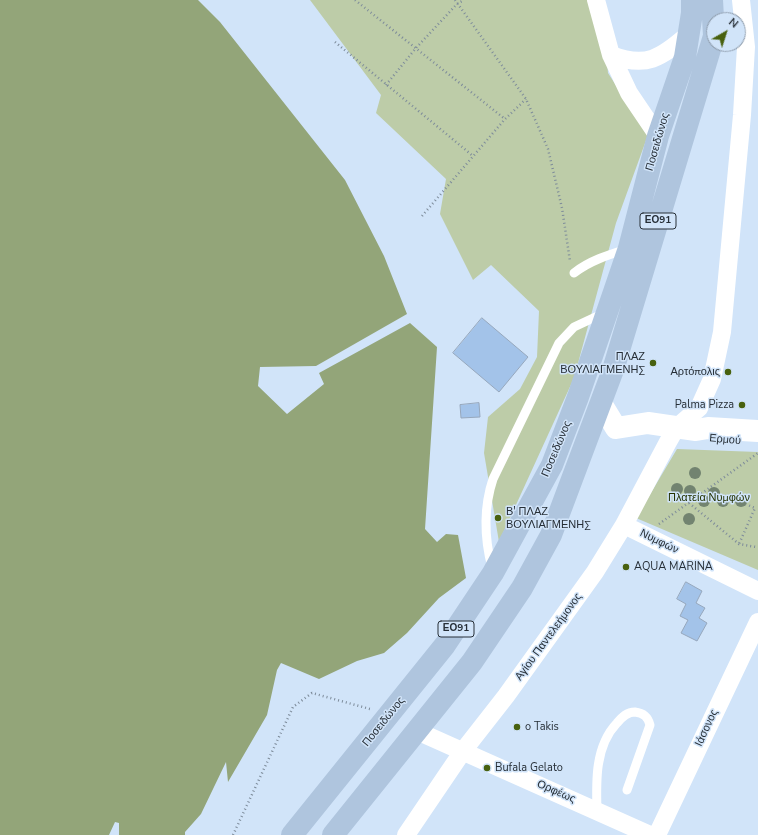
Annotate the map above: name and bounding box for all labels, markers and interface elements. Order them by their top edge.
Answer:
north arrow [706,12,746,52]
text: N [725,15,741,31]
street label: Ποσειδώνος [643,111,673,173]
road number: ΕΟ91 [640,213,676,229]
place label: ΠΛΑΖ ΒΟΥΛΙΑΓΜΕΝΗΣ [560,350,645,376]
marker: ΠΛΑΖ ΒΟΥΛΙΑΓΜΕΝΗΣ [648,358,658,368]
place label: Αρτόπολις [670,365,720,379]
marker: Αρτόπολις [723,367,733,377]
place label: Palma Pizza [675,398,734,412]
marker: Palma Pizza [737,400,747,410]
street label: Ποσειδώνος [539,419,575,479]
street label: Ερμού [709,432,741,448]
park label: Πλατεία Νυμφών [668,491,750,505]
place label: Β' ΠΛΑΖ ΒΟΥΛΙΑΓΜΕΝΗΣ [506,505,591,531]
marker: Β' ΠΛΑΖ ΒΟΥΛΙΑΓΜΕΝΗΣ [493,513,503,523]
street label: Νυμφών [638,527,680,557]
place label: AQUA MARINA [634,560,713,574]
marker: AQUA MARINA [621,562,631,572]
street label: Αγίου Παντελεήμονος [513,591,585,683]
road number: ΕΟ91 [438,621,474,637]
street label: Ποσειδώνος [360,695,408,749]
street label: Ιάσονος [693,707,721,749]
place label: o Takis [525,720,559,734]
marker: o Takis [512,722,522,732]
place label: Bufala Gelato [495,761,563,775]
marker: Bufala Gelato [482,763,492,773]
street label: Ορφέως [535,778,577,806]

